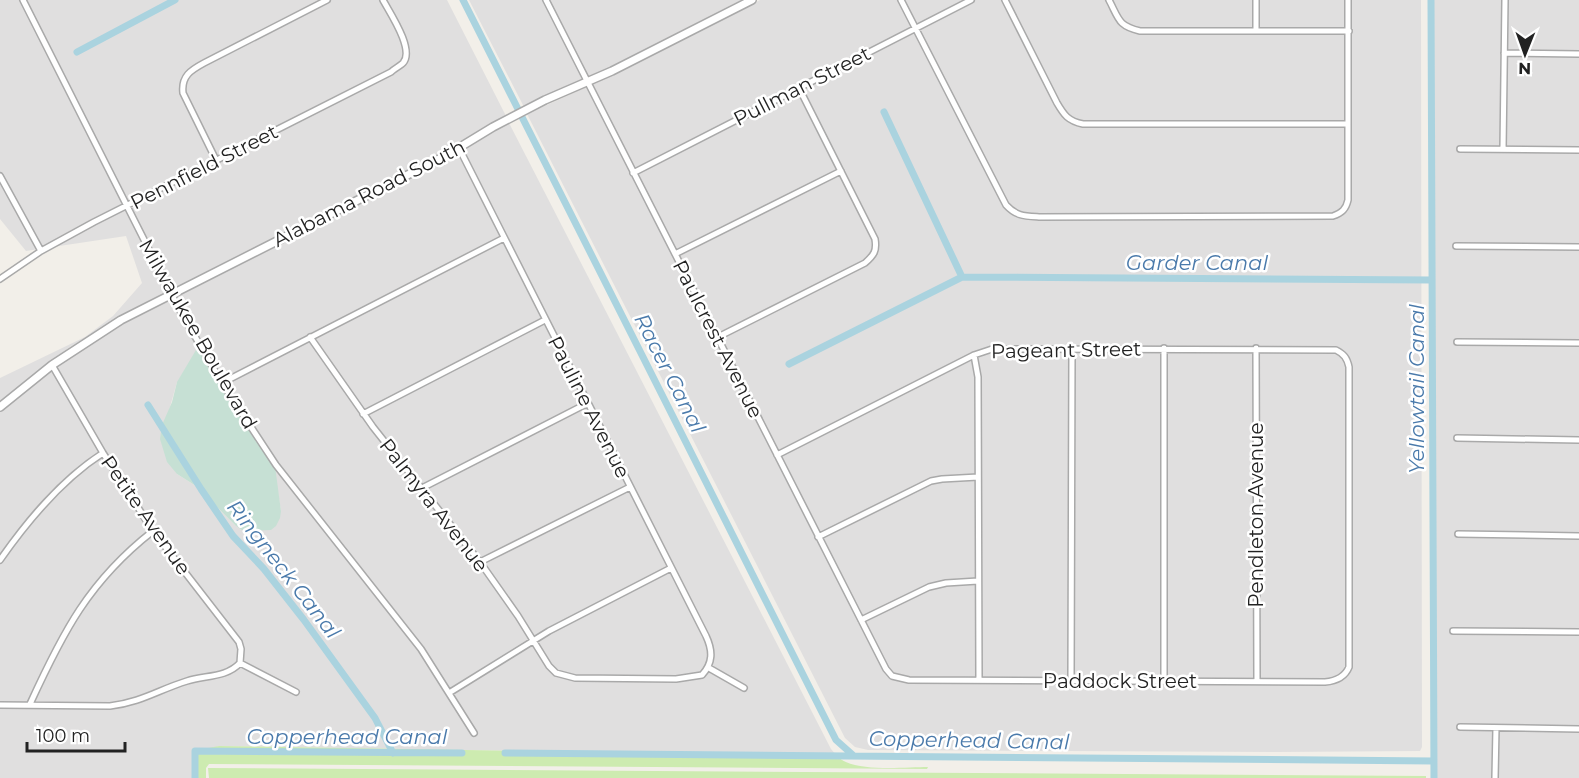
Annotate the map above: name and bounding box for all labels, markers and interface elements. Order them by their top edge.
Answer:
north arrow [1495,24,1555,84]
street label: Pullman Street [729,41,875,131]
text: N [1518,59,1531,78]
street label: Pennfield Street [126,120,282,214]
street label: Alabama Road South [269,134,469,252]
street label: Milwaukee Boulevard [134,235,262,433]
water label: Garder Canal [1126,250,1269,275]
street label: Paulcrest Avenue [668,256,768,422]
water label: Yellowtail Canal [1404,304,1429,474]
water label: Racer Canal [629,309,711,437]
street label: Pauline Avenue [543,332,635,482]
street label: Pageant Street [991,337,1141,363]
street label: Pendleton Avenue [1244,422,1268,608]
street label: Palmyra Avenue [374,434,494,576]
street label: Petite Avenue [96,451,196,579]
water label: Ringneck Canal [222,495,346,644]
street label: Paddock Street [1043,669,1197,693]
scale bar [27,715,124,753]
water label: Copperhead Canal [246,724,448,749]
text: 100 m [36,725,90,747]
water label: Copperhead Canal [868,726,1070,754]

